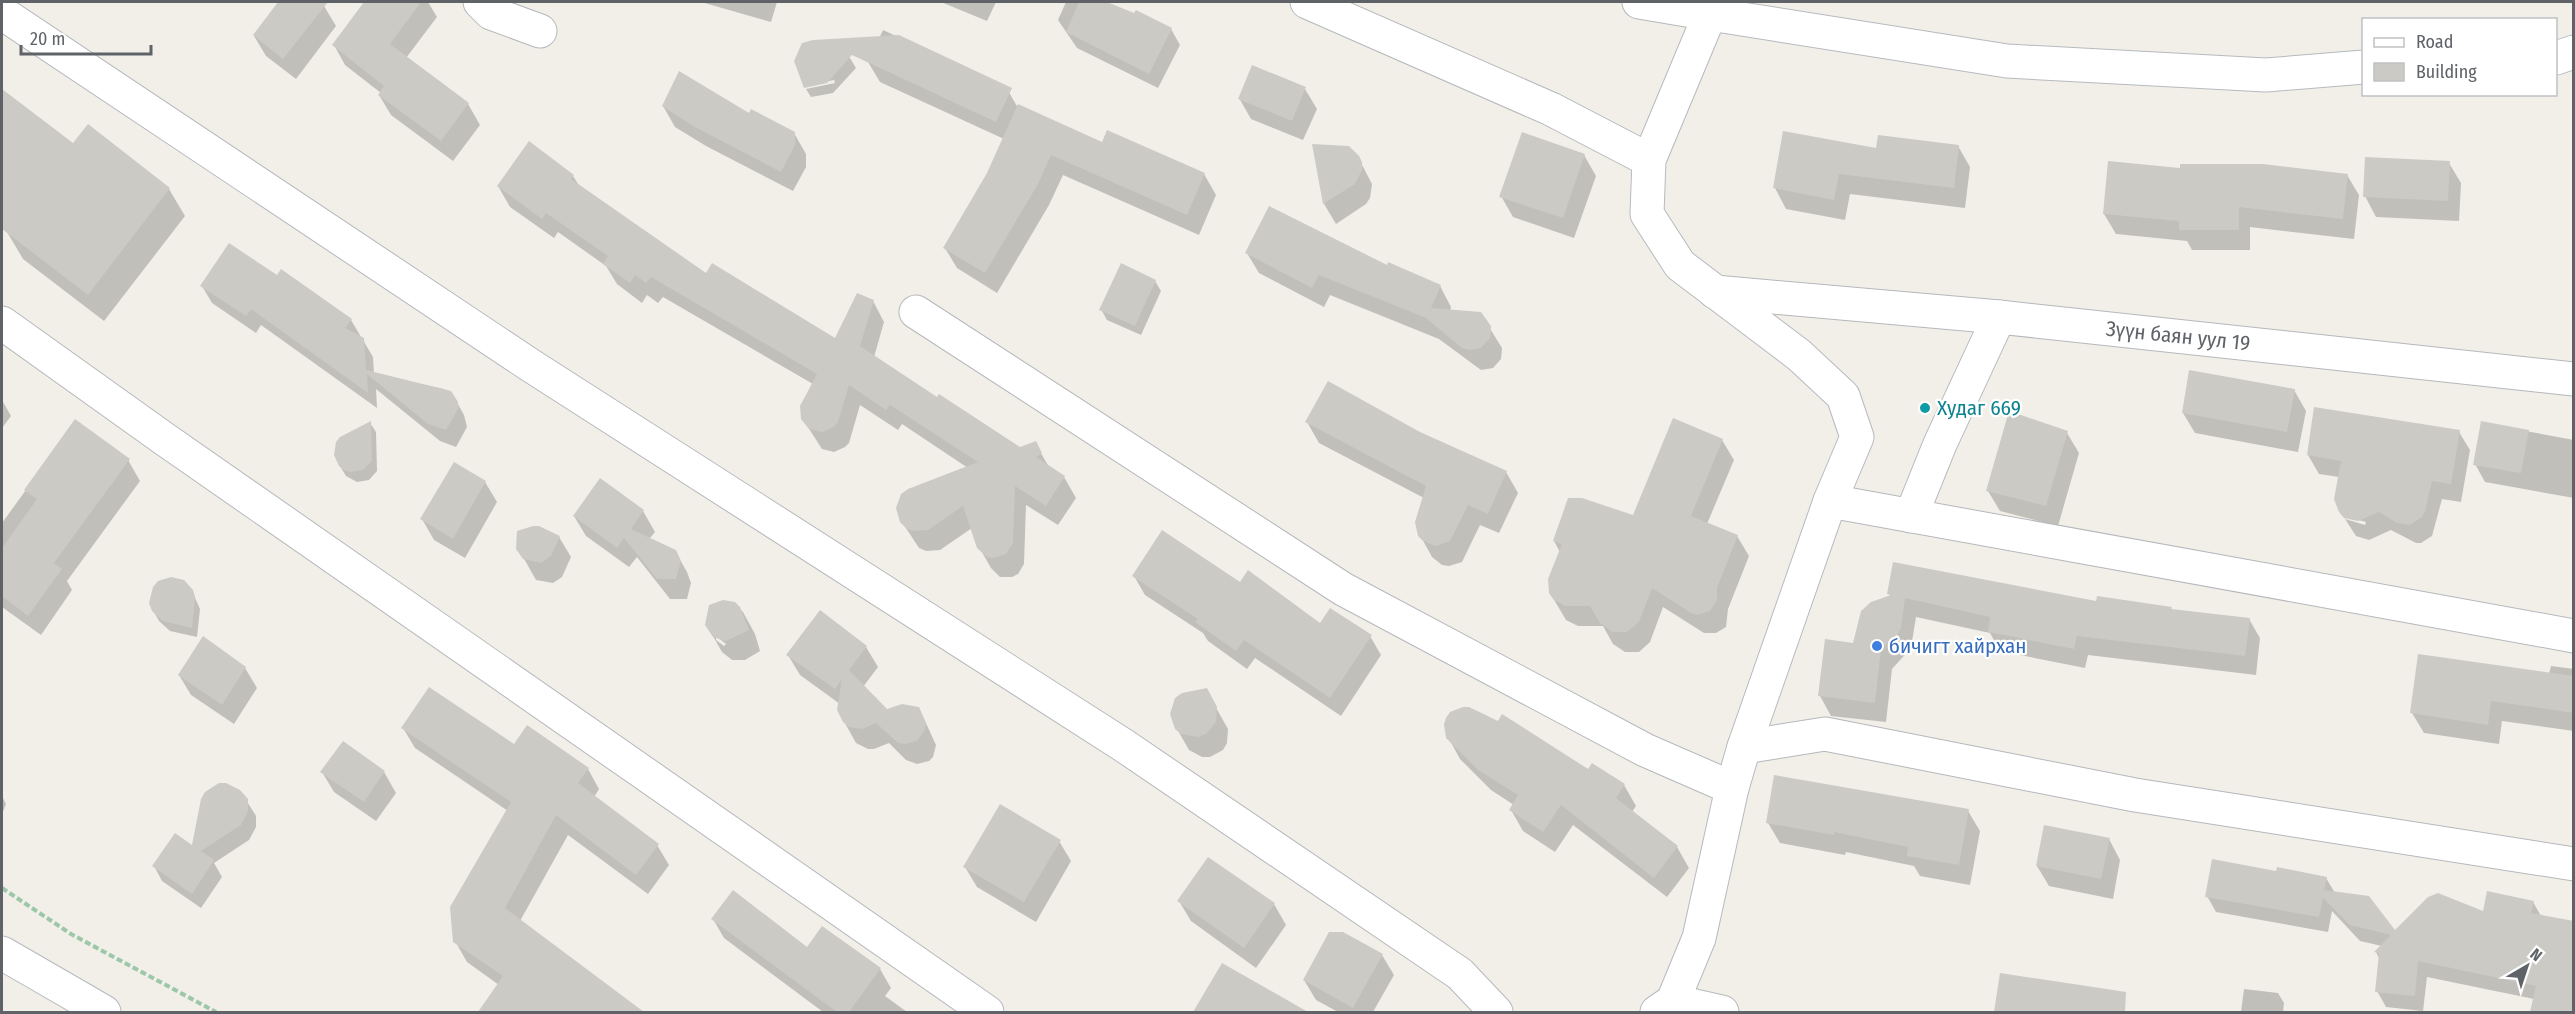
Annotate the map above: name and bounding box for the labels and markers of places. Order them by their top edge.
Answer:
place label: Худаг 669 [1937,395,2021,421]
marker: Худаг 669 [1918,401,1932,415]
place label: бичигт хайрхан [1889,633,2026,659]
marker: бичигт хайрхан [1870,639,1884,653]

